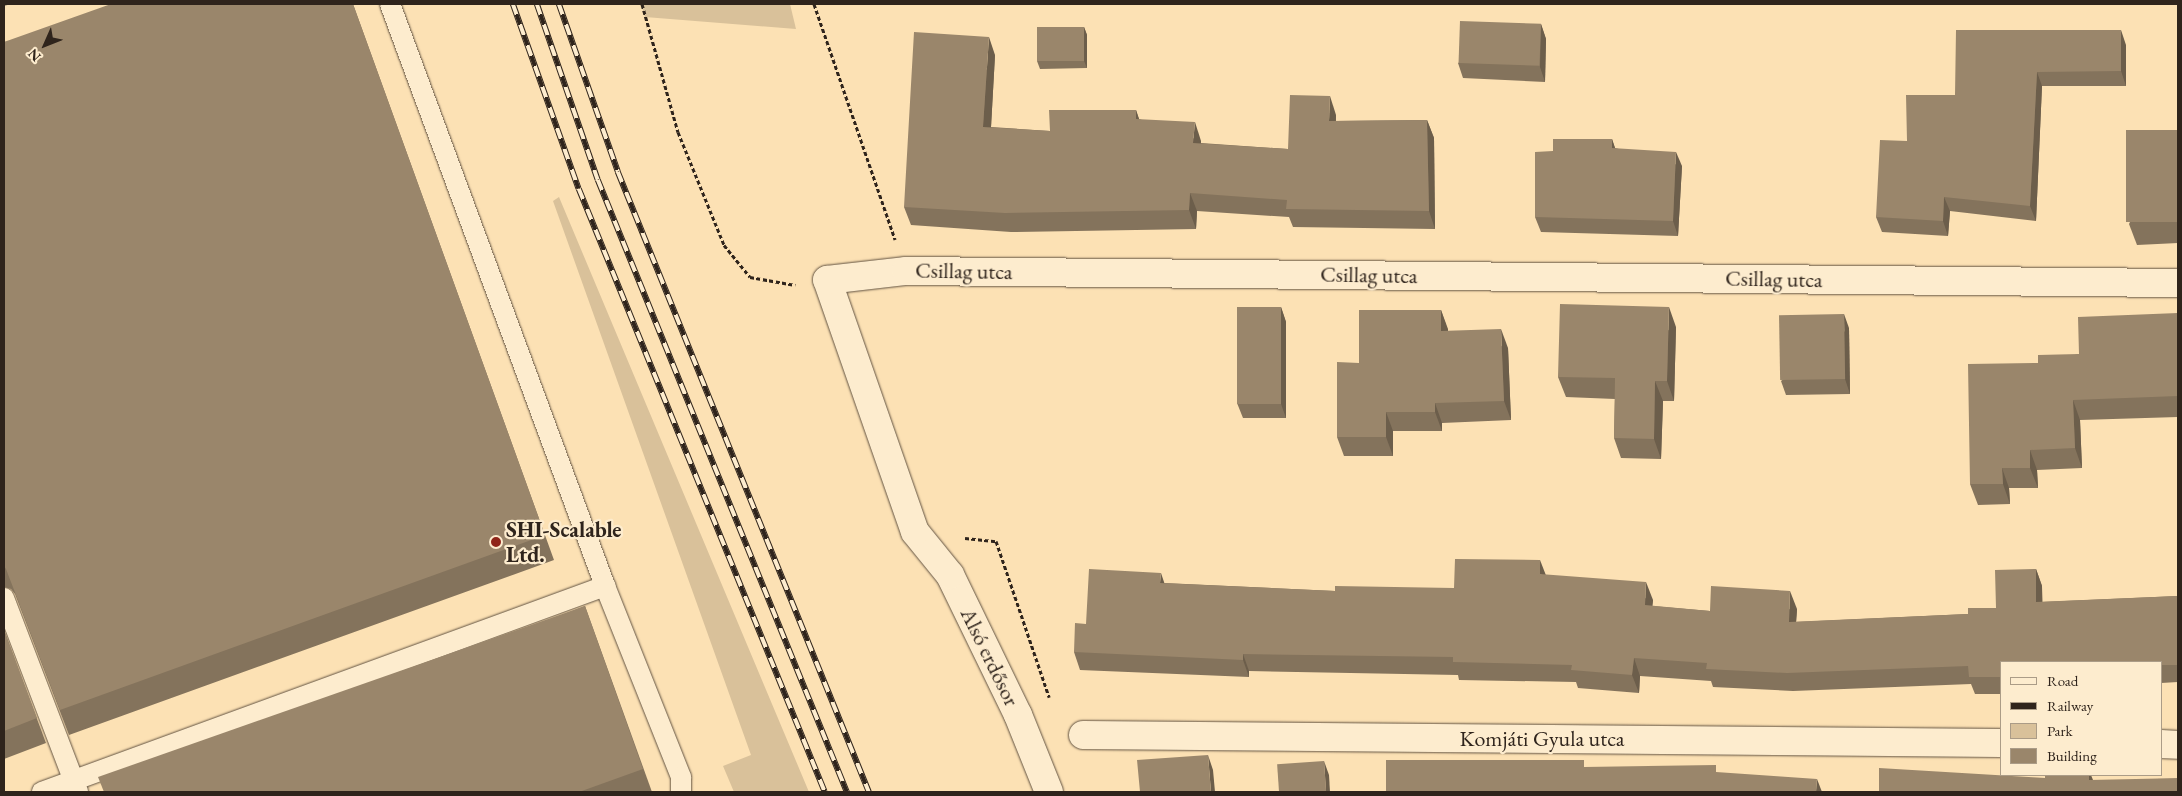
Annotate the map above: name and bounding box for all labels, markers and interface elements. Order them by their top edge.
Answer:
north arrow [20,20,70,70]
text: N [24,45,45,66]
street label: Csillag utca [915,257,1013,285]
street label: Csillag utca [1320,261,1418,289]
street label: Csillag utca [1725,265,1823,293]
place label: SHI-Scalable Ltd. [506,516,622,568]
marker: SHI-Scalable Ltd. [490,536,502,548]
street label: Alsó erdősor [955,603,1025,711]
legend [2000,661,2162,776]
text: Road [2047,671,2078,690]
text: Railway [2047,696,2093,715]
text: Park [2047,721,2073,740]
street label: Komjáti Gyula utca [1459,726,1625,752]
text: Building [2047,746,2097,765]

